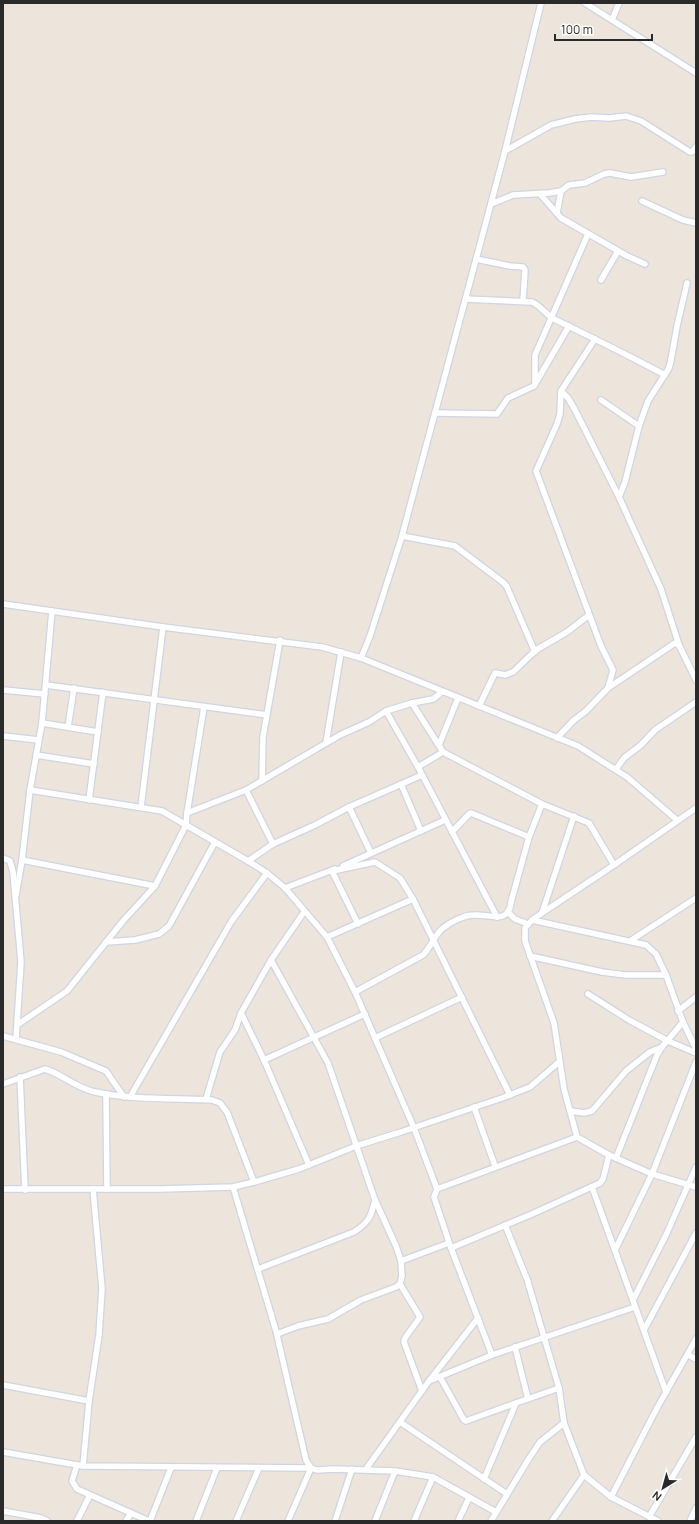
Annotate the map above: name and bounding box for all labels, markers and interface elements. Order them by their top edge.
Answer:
scale bar [555,16,652,42]
text: 100 m [561,21,593,38]
north arrow [643,1468,683,1508]
text: N [649,1488,664,1505]

